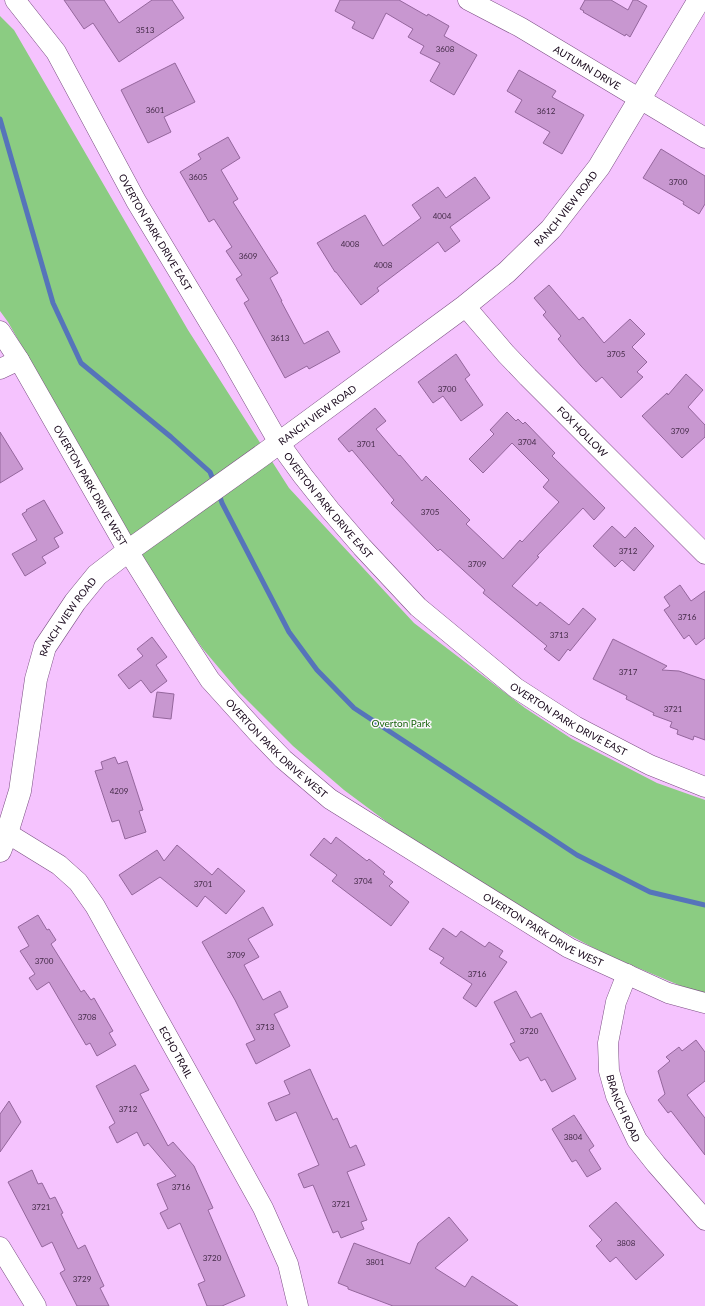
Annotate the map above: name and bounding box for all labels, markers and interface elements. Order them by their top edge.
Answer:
house number: 3513 [136,25,155,35]
street label: AUTUMN DRIVE [552,43,623,92]
house number: 3608 [436,44,455,54]
house number: 3601 [146,105,165,115]
house number: 3612 [537,106,556,116]
street label: RANCH VIEW ROAD [531,168,600,249]
street label: OVERTON PARK DRIVE EAST [116,172,195,293]
house number: 3605 [189,172,208,182]
house number: 3700 [669,177,688,187]
house number: 4004 [433,211,452,221]
house number: 4008 [341,239,360,249]
house number: 3609 [239,251,258,261]
house number: 4008 [374,260,393,270]
house number: 3613 [271,333,290,343]
house number: 3705 [607,349,626,359]
street label: RANCH VIEW ROAD [276,382,359,447]
house number: 3700 [438,384,457,394]
street label: FOX HOLLOW [555,404,611,460]
street label: OVERTON PARK DRIVE WEST [51,423,130,548]
house number: 3709 [671,426,690,436]
house number: 3704 [518,437,537,447]
house number: 3701 [357,439,376,449]
street label: OVERTON PARK DRIVE EAST [282,450,376,561]
house number: 3705 [421,507,440,517]
house number: 3712 [619,546,638,556]
house number: 3709 [468,559,487,569]
street label: RANCH VIEW ROAD [37,575,99,658]
house number: 3716 [678,612,697,622]
house number: 3713 [550,630,569,640]
house number: 3717 [619,667,638,677]
street label: OVERTON PARK DRIVE EAST [508,680,629,758]
street label: OVERTON PARK DRIVE WEST [224,696,330,800]
house number: 3721 [664,704,683,714]
park label: Overton Park [372,717,431,729]
house number: 4209 [110,786,129,796]
house number: 3704 [354,876,373,886]
house number: 3701 [194,879,213,889]
street label: OVERTON PARK DRIVE WEST [481,890,605,969]
house number: 3709 [227,950,246,960]
house number: 3700 [35,956,54,966]
house number: 3716 [468,969,487,979]
house number: 3708 [78,1012,97,1022]
house number: 3713 [256,1022,275,1032]
street label: ECHO TRAIL [157,1024,195,1080]
house number: 3720 [520,1026,539,1036]
street label: BRANCH ROAD [604,1073,643,1144]
house number: 3712 [119,1104,138,1114]
house number: 3804 [564,1132,583,1142]
house number: 3716 [172,1182,191,1192]
house number: 3721 [332,1199,351,1209]
house number: 3721 [32,1202,51,1212]
house number: 3808 [617,1238,636,1248]
house number: 3720 [203,1253,222,1263]
house number: 3801 [366,1257,385,1267]
house number: 3729 [73,1274,92,1284]

